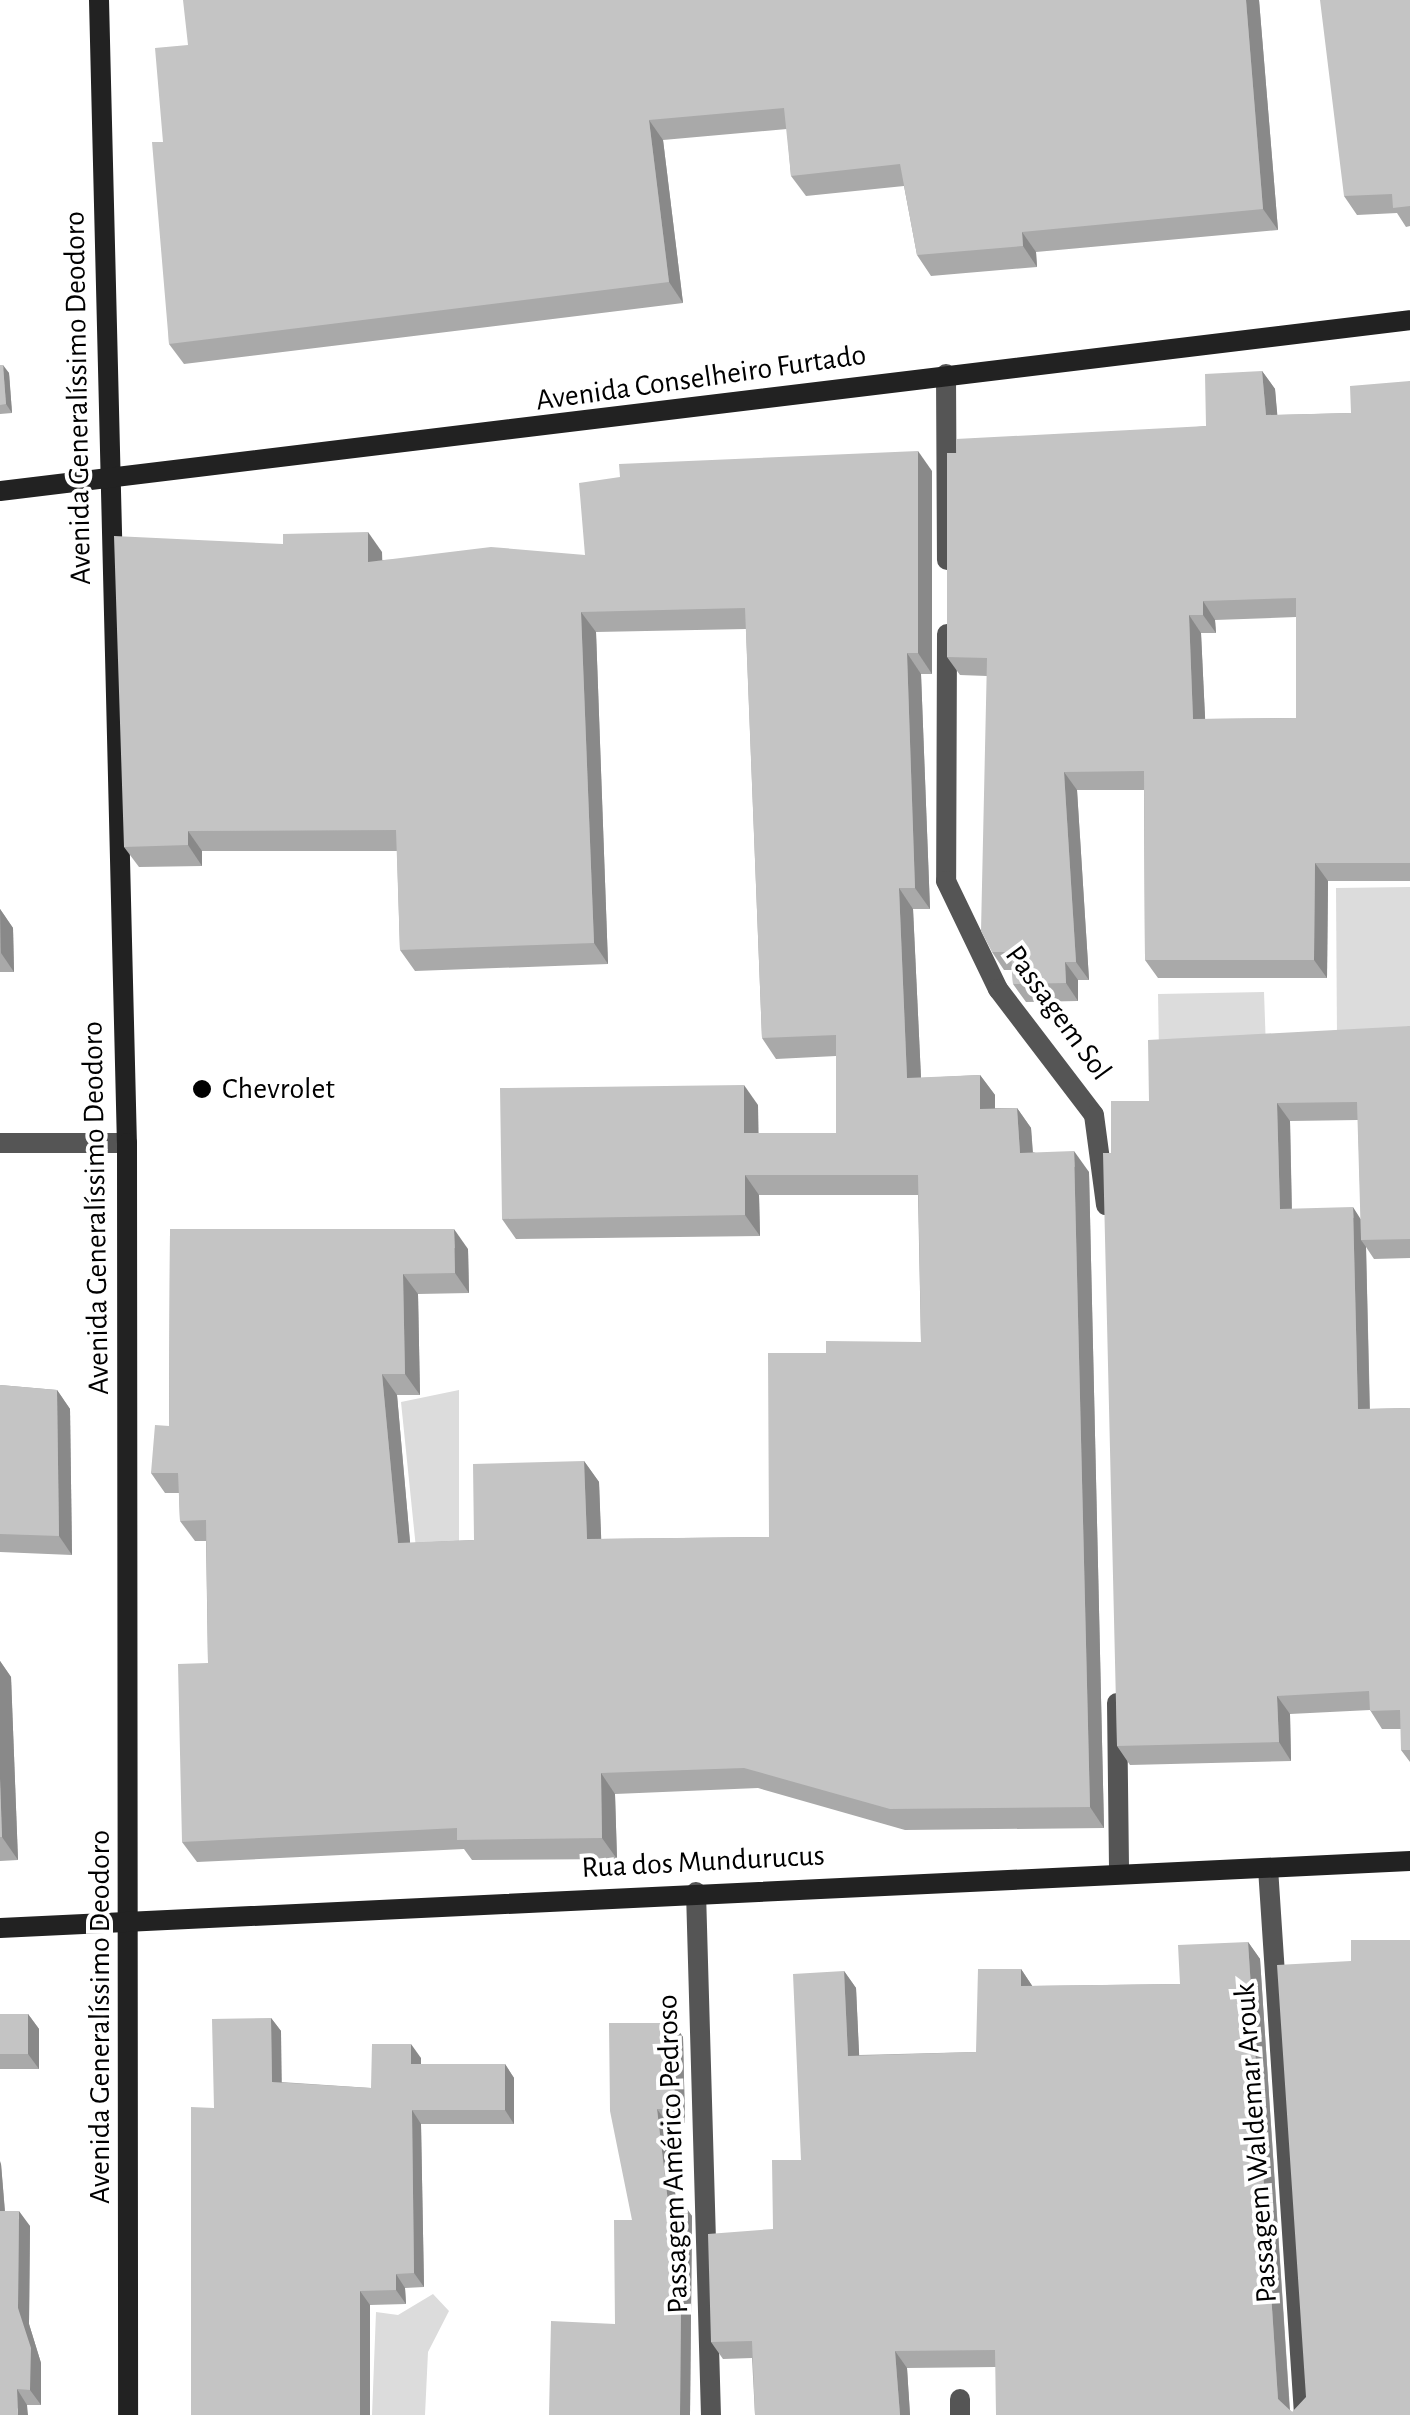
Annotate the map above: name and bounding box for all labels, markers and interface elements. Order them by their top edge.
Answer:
street label: Avenida Generalíssimo Deodoro [57,211,99,585]
street label: Avenida Conselheiro Furtado [534,337,868,419]
street label: Passagem Sol [997,939,1119,1087]
street label: Avenida Generalíssimo Deodoro [75,1021,117,1395]
place label: Chevrolet [222,1071,335,1107]
marker: Chevrolet [191,1078,213,1100]
street label: Avenida Generalíssimo Deodoro [82,1830,118,2204]
street label: Rua dos Mundurucus [580,1838,826,1886]
street label: Passagem Waldemar Arouk [1227,1982,1285,2304]
street label: Passagem Américo Pedroso [649,1994,697,2314]

